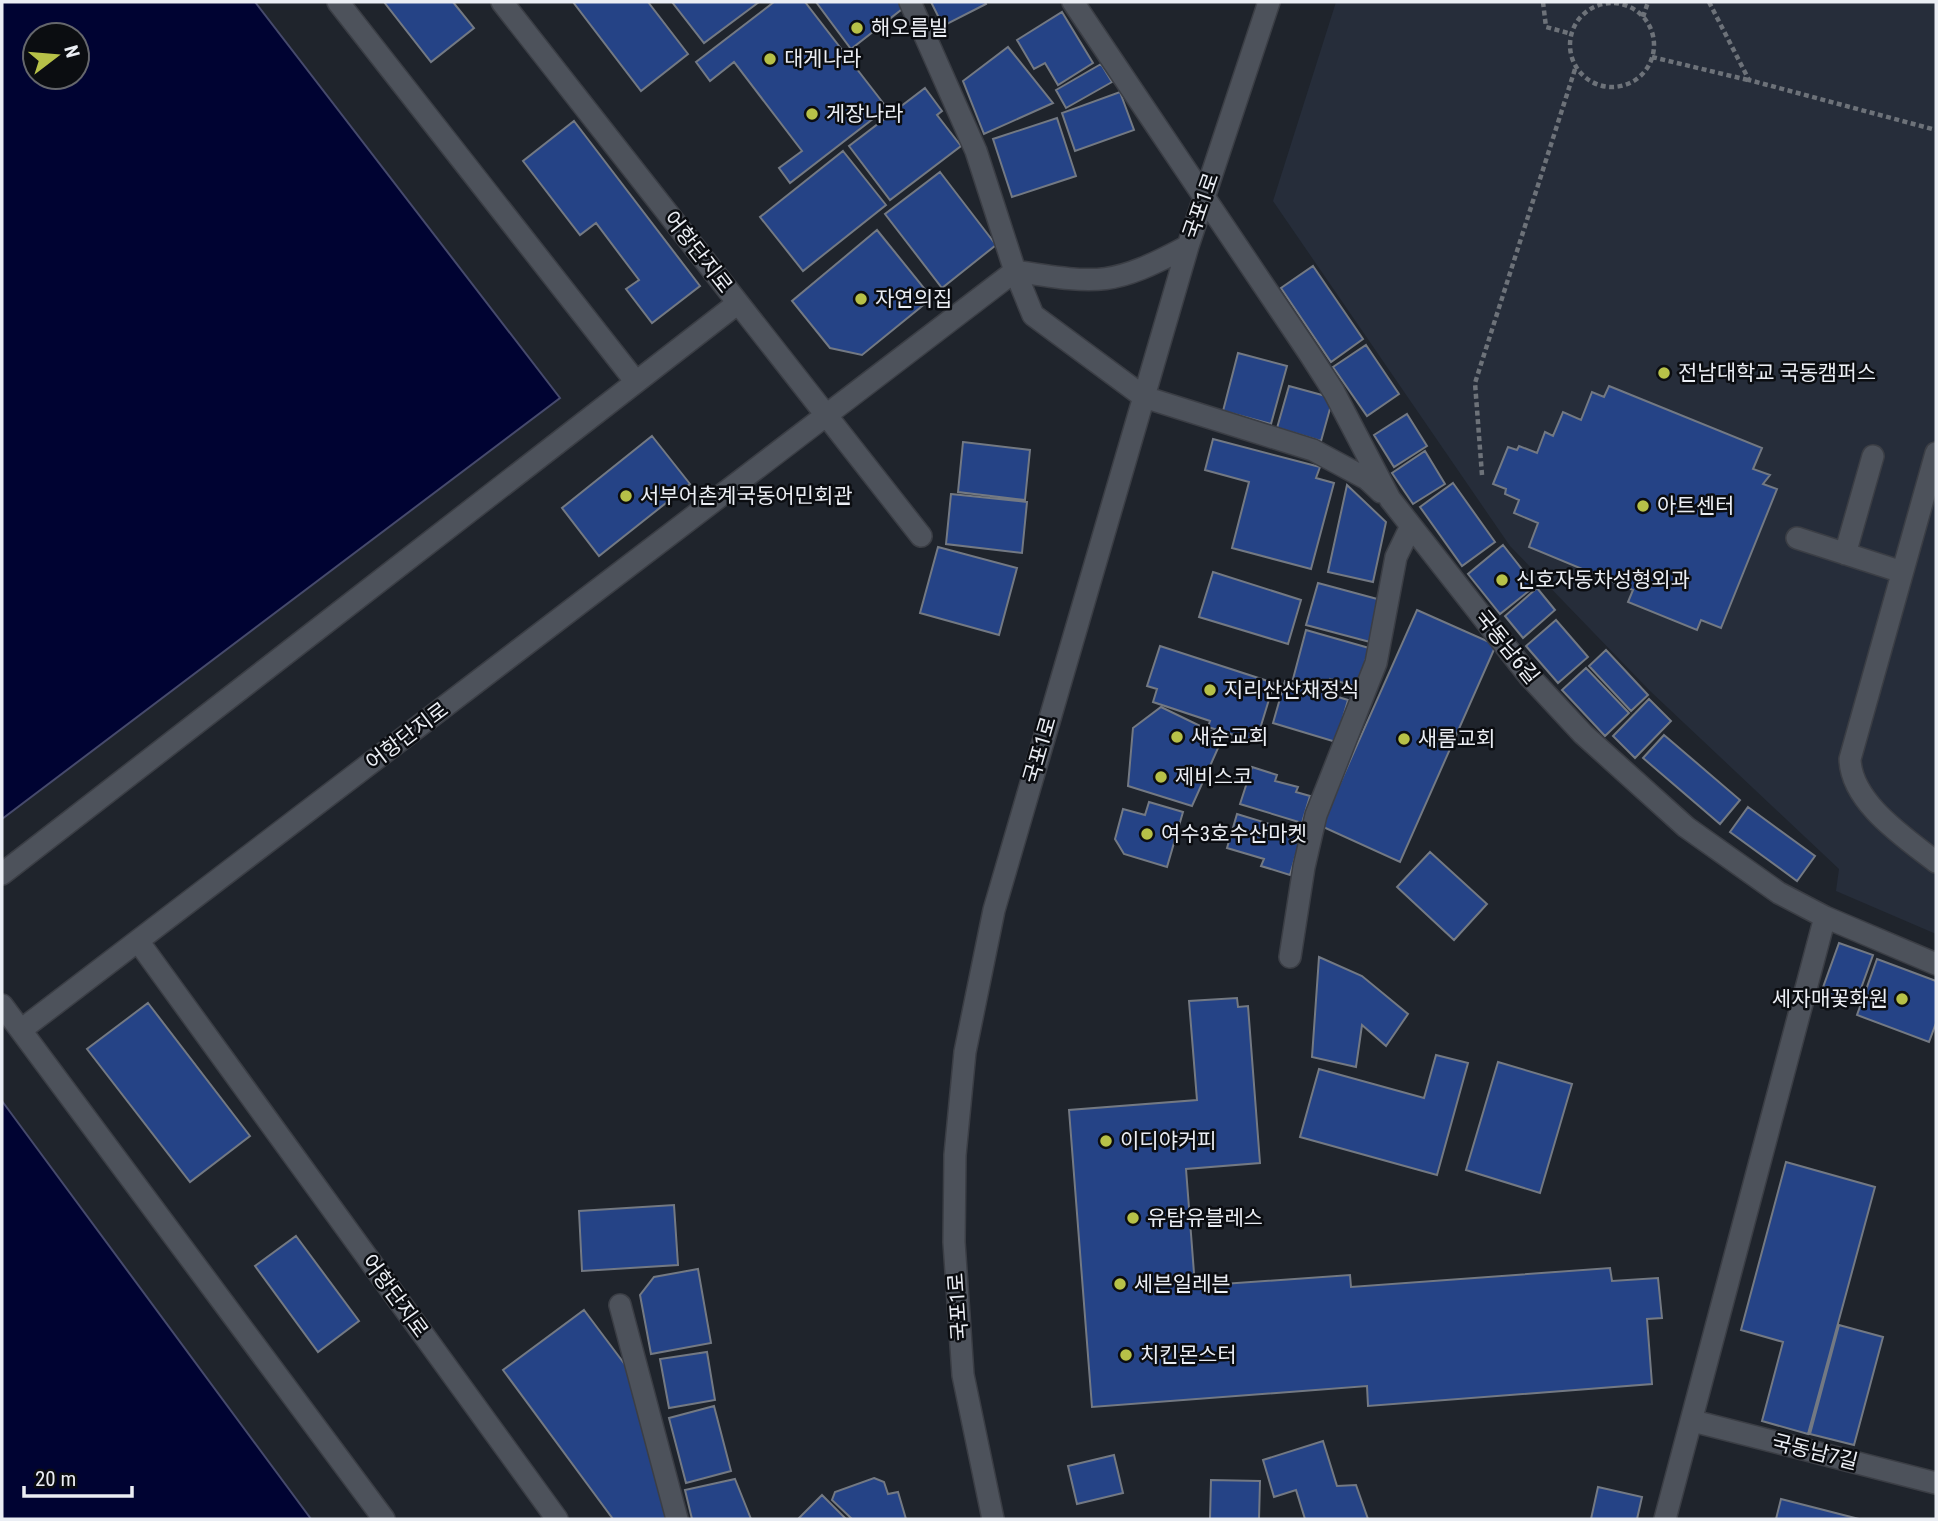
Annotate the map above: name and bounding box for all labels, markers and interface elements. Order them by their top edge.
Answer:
place label: 해오름빌 [871,16,948,40]
marker: 해오름빌 [849,20,865,36]
north arrow [21,21,91,91]
text: N [59,43,85,60]
place label: 대게나라 [784,47,861,71]
marker: 대게나라 [762,51,778,67]
place label: 게장나라 [826,102,903,126]
marker: 게장나라 [804,106,820,122]
street label: 국포1로 [1179,170,1223,242]
street label: 어항단지로 [659,207,737,297]
place label: 자연의집 [875,287,952,311]
marker: 자연의집 [853,291,869,307]
place label: 전남대학교 국동캠퍼스 [1678,361,1876,385]
marker: 전남대학교 국동캠퍼스 [1656,365,1672,381]
place label: 서부어촌계국동어민회관 [640,484,853,508]
marker: 서부어촌계국동어민회관 [618,488,634,504]
place label: 아트센터 [1657,494,1734,518]
marker: 아트센터 [1635,498,1651,514]
place label: 신호자동차성형외과 [1516,568,1690,592]
marker: 신호자동차성형외과 [1494,572,1510,588]
street label: 국동남6길 [1470,605,1544,689]
place label: 지리산산채정식 [1224,678,1359,702]
marker: 지리산산채정식 [1202,682,1218,698]
street label: 어항단지로 [361,697,453,775]
street label: 국포1로 [1019,714,1061,786]
place label: 새순교회 [1191,725,1268,749]
place label: 새롬교회 [1418,727,1495,751]
marker: 새순교회 [1169,729,1185,745]
marker: 새롬교회 [1396,731,1412,747]
place label: 제비스코 [1175,765,1252,789]
marker: 제비스코 [1153,769,1169,785]
place label: 여수3호수산마켓 [1161,822,1307,846]
marker: 여수3호수산마켓 [1139,826,1155,842]
place label: 세자매꽃화원 [1772,987,1888,1011]
marker: 세자매꽃화원 [1894,991,1910,1007]
place label: 이디야커피 [1120,1129,1217,1153]
marker: 이디야커피 [1098,1133,1114,1149]
place label: 유탑유블레스 [1147,1206,1263,1230]
marker: 유탑유블레스 [1125,1210,1141,1226]
street label: 어항단지로 [357,1250,433,1342]
street label: 국포1로 [944,1272,972,1342]
place label: 세븐일레븐 [1134,1272,1231,1296]
marker: 세븐일레븐 [1112,1276,1128,1292]
place label: 치킨몬스터 [1140,1343,1237,1367]
marker: 치킨몬스터 [1118,1347,1134,1363]
street label: 국동남7길 [1770,1430,1860,1474]
scale bar [24,1454,133,1498]
text: 20 m [35,1467,76,1491]

